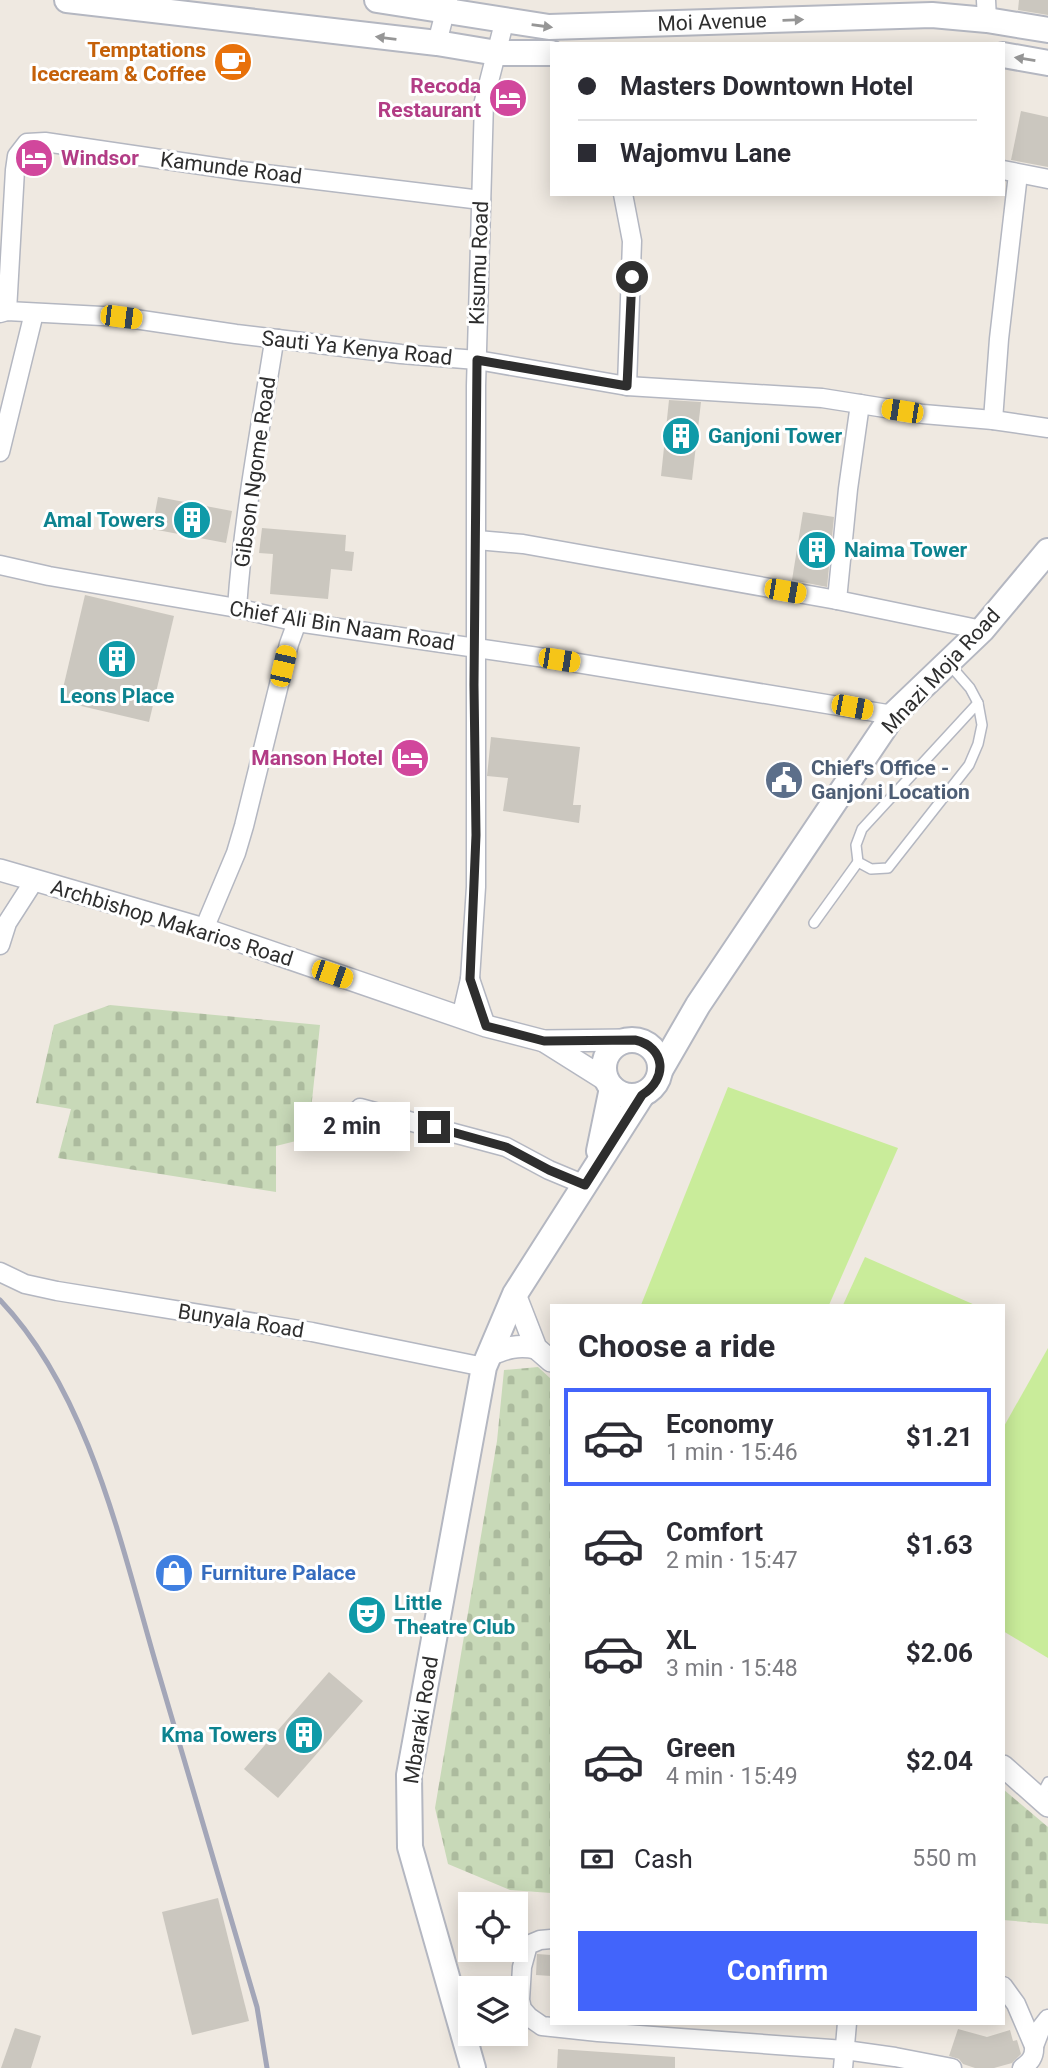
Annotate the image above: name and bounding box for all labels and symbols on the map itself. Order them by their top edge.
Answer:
street label: Moi Avenue [657,8,767,36]
one-way arrow [783,14,805,25]
one-way arrow [531,20,553,31]
one-way arrow [375,32,397,43]
place label: Temptations Icecream & Coffee [31,38,206,86]
cafe icon: Temptations Icecream & Coffee [212,41,254,83]
one-way arrow [1014,53,1036,64]
place label: Recoda Restaurant [378,74,481,122]
hotel icon: Recoda Restaurant [487,77,529,119]
hotel icon: Windsor [13,137,55,179]
place label: Windsor [61,146,139,170]
street label: Kamunde Road [159,147,303,189]
street label: Kisumu Road [465,201,493,325]
route start [616,261,648,293]
car [99,304,144,330]
street label: Sauti Ya Kenya Road [261,326,453,370]
street label: Gibson Ngome Road [230,375,280,569]
car [880,397,925,425]
building icon: Ganjoni Tower [660,415,702,457]
place label: Ganjoni Tower [708,424,842,448]
building icon: Amal Towers [171,499,213,541]
place label: Amal Towers [43,508,165,532]
building icon: Naima Tower [796,529,838,571]
place label: Naima Tower [844,538,968,562]
car [763,577,808,605]
street label: Chief Ali Bin Naam Road [228,596,456,656]
street label: Mnazi Moja Road [877,603,1005,739]
building icon: Leons Place [96,638,138,680]
car [269,643,298,689]
car [537,646,582,674]
place label: Leons Place [60,684,174,708]
car [830,693,875,721]
hotel icon: Manson Hotel [389,737,431,779]
place label: Manson Hotel [251,746,383,770]
place label: Chief's Office - Ganjoni Location [811,756,970,804]
public building icon: Chief's Office - Ganjoni Location [763,759,805,801]
street label: Archbishop Makarios Road [48,875,296,971]
car [309,957,356,991]
callout: 2 min [294,1102,410,1152]
route end [418,1111,450,1143]
street label: Bunyala Road [176,1299,306,1343]
shop icon: Furniture Palace [153,1552,195,1594]
place label: Furniture Palace [201,1561,356,1585]
place label: Little Theatre Club [394,1591,516,1639]
theatre icon: Little Theatre Club [346,1594,388,1636]
street label: Mbaraki Road [399,1655,443,1785]
building icon: Kma Towers [283,1714,325,1756]
place label: Kma Towers [161,1723,277,1747]

